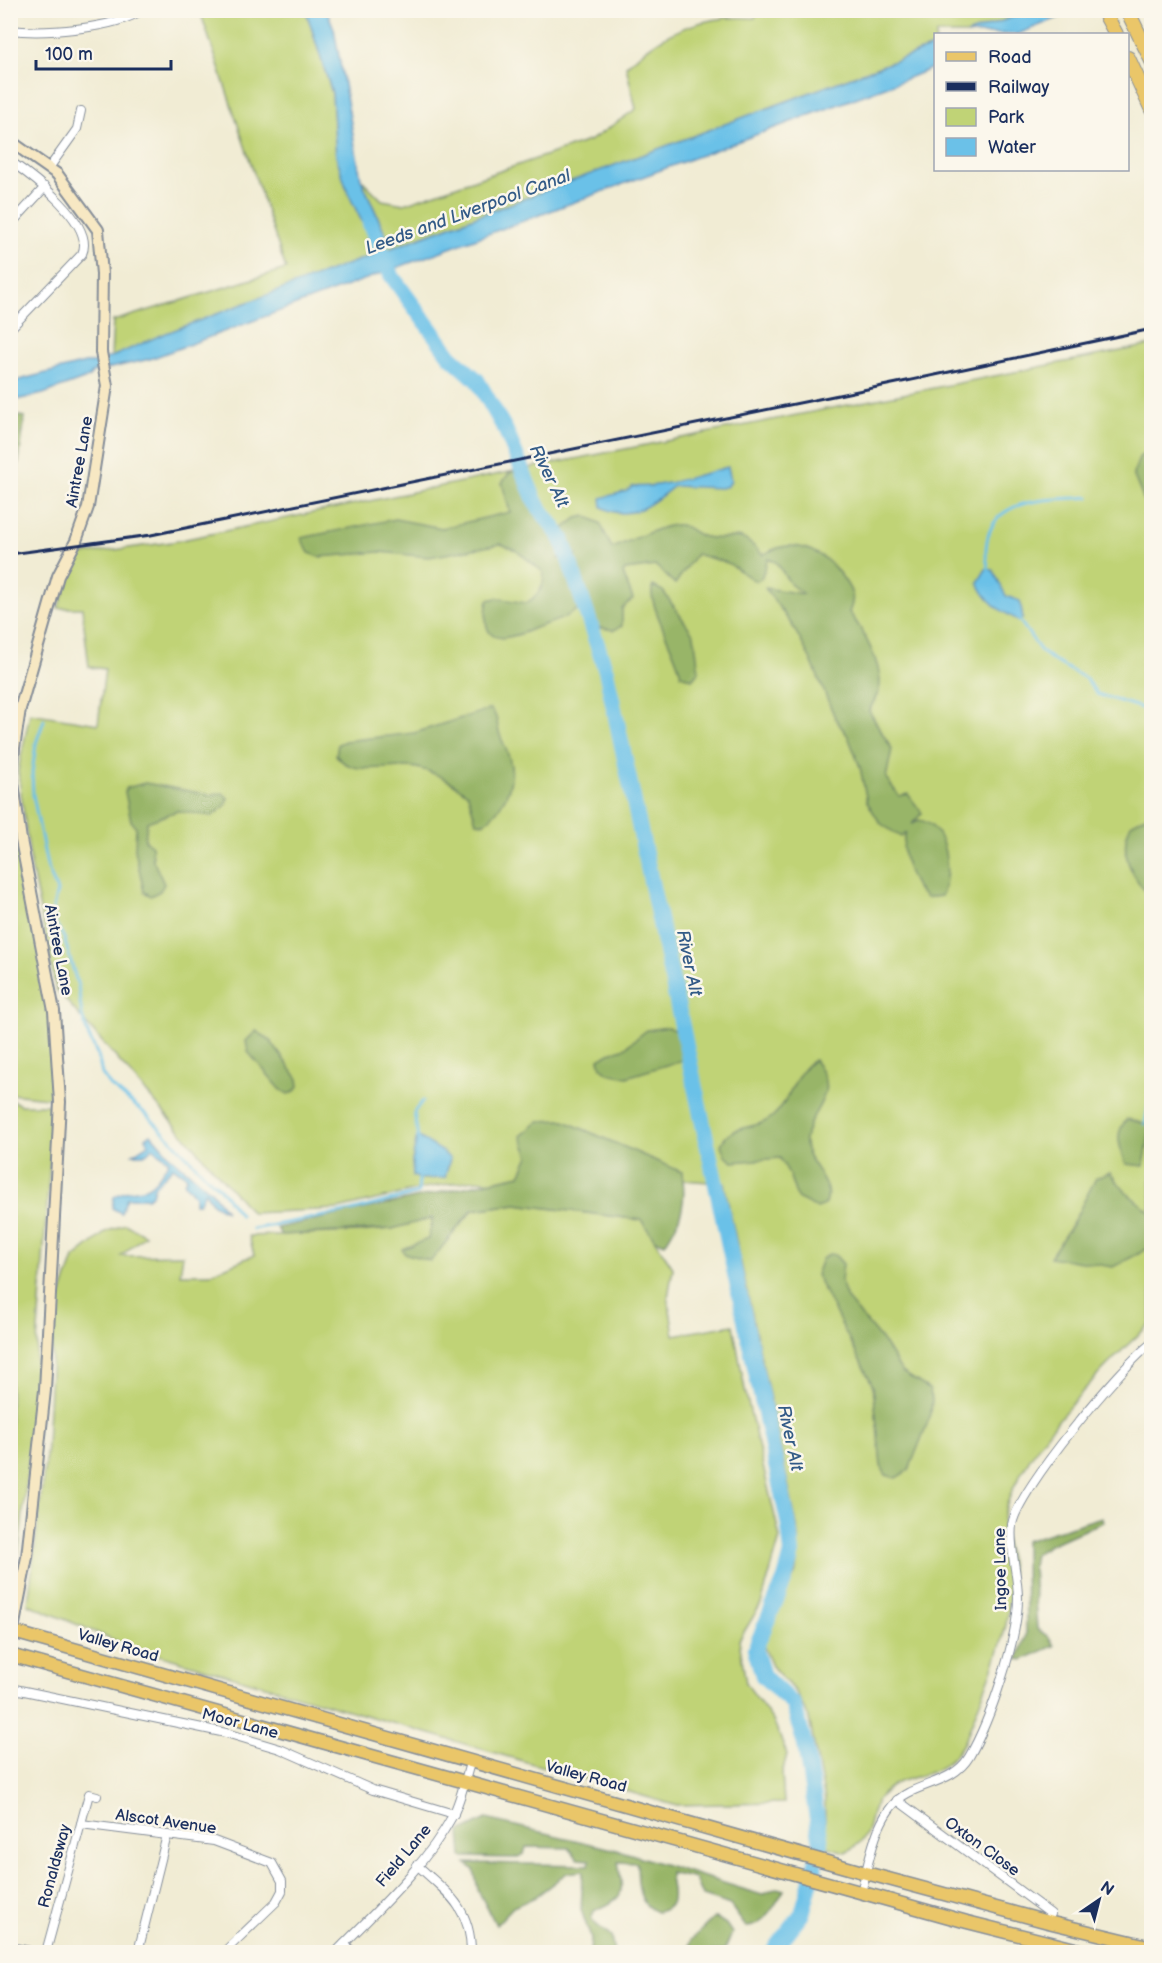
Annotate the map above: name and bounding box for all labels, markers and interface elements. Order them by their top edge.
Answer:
scale bar [36,33,171,71]
legend [934,33,1129,171]
text: 100 m [45,44,93,65]
text: Road [988,47,1032,68]
text: Railway [988,77,1050,98]
text: Park [988,107,1024,128]
text: Water [988,137,1036,158]
water label: Leeds and Liverpool Canal [363,165,574,259]
street label: Aintree Lane [63,414,97,509]
water label: River Alt [525,441,573,511]
street label: Aintree Lane [40,903,76,998]
water label: River Alt [672,928,706,999]
water label: River Alt [773,1403,807,1474]
street label: Ingoe Lane [991,1527,1011,1610]
street label: Valley Road [75,1625,161,1667]
street label: Moor Lane [200,1705,281,1743]
street label: Valley Road [543,1757,629,1797]
street label: Alscot Avenue [114,1806,218,1839]
street label: Oxton Close [941,1813,1024,1881]
street label: Field Lane [372,1820,436,1891]
street label: Ronaldsway [35,1821,75,1910]
north arrow [1069,1870,1129,1930]
text: N [1096,1878,1117,1900]

